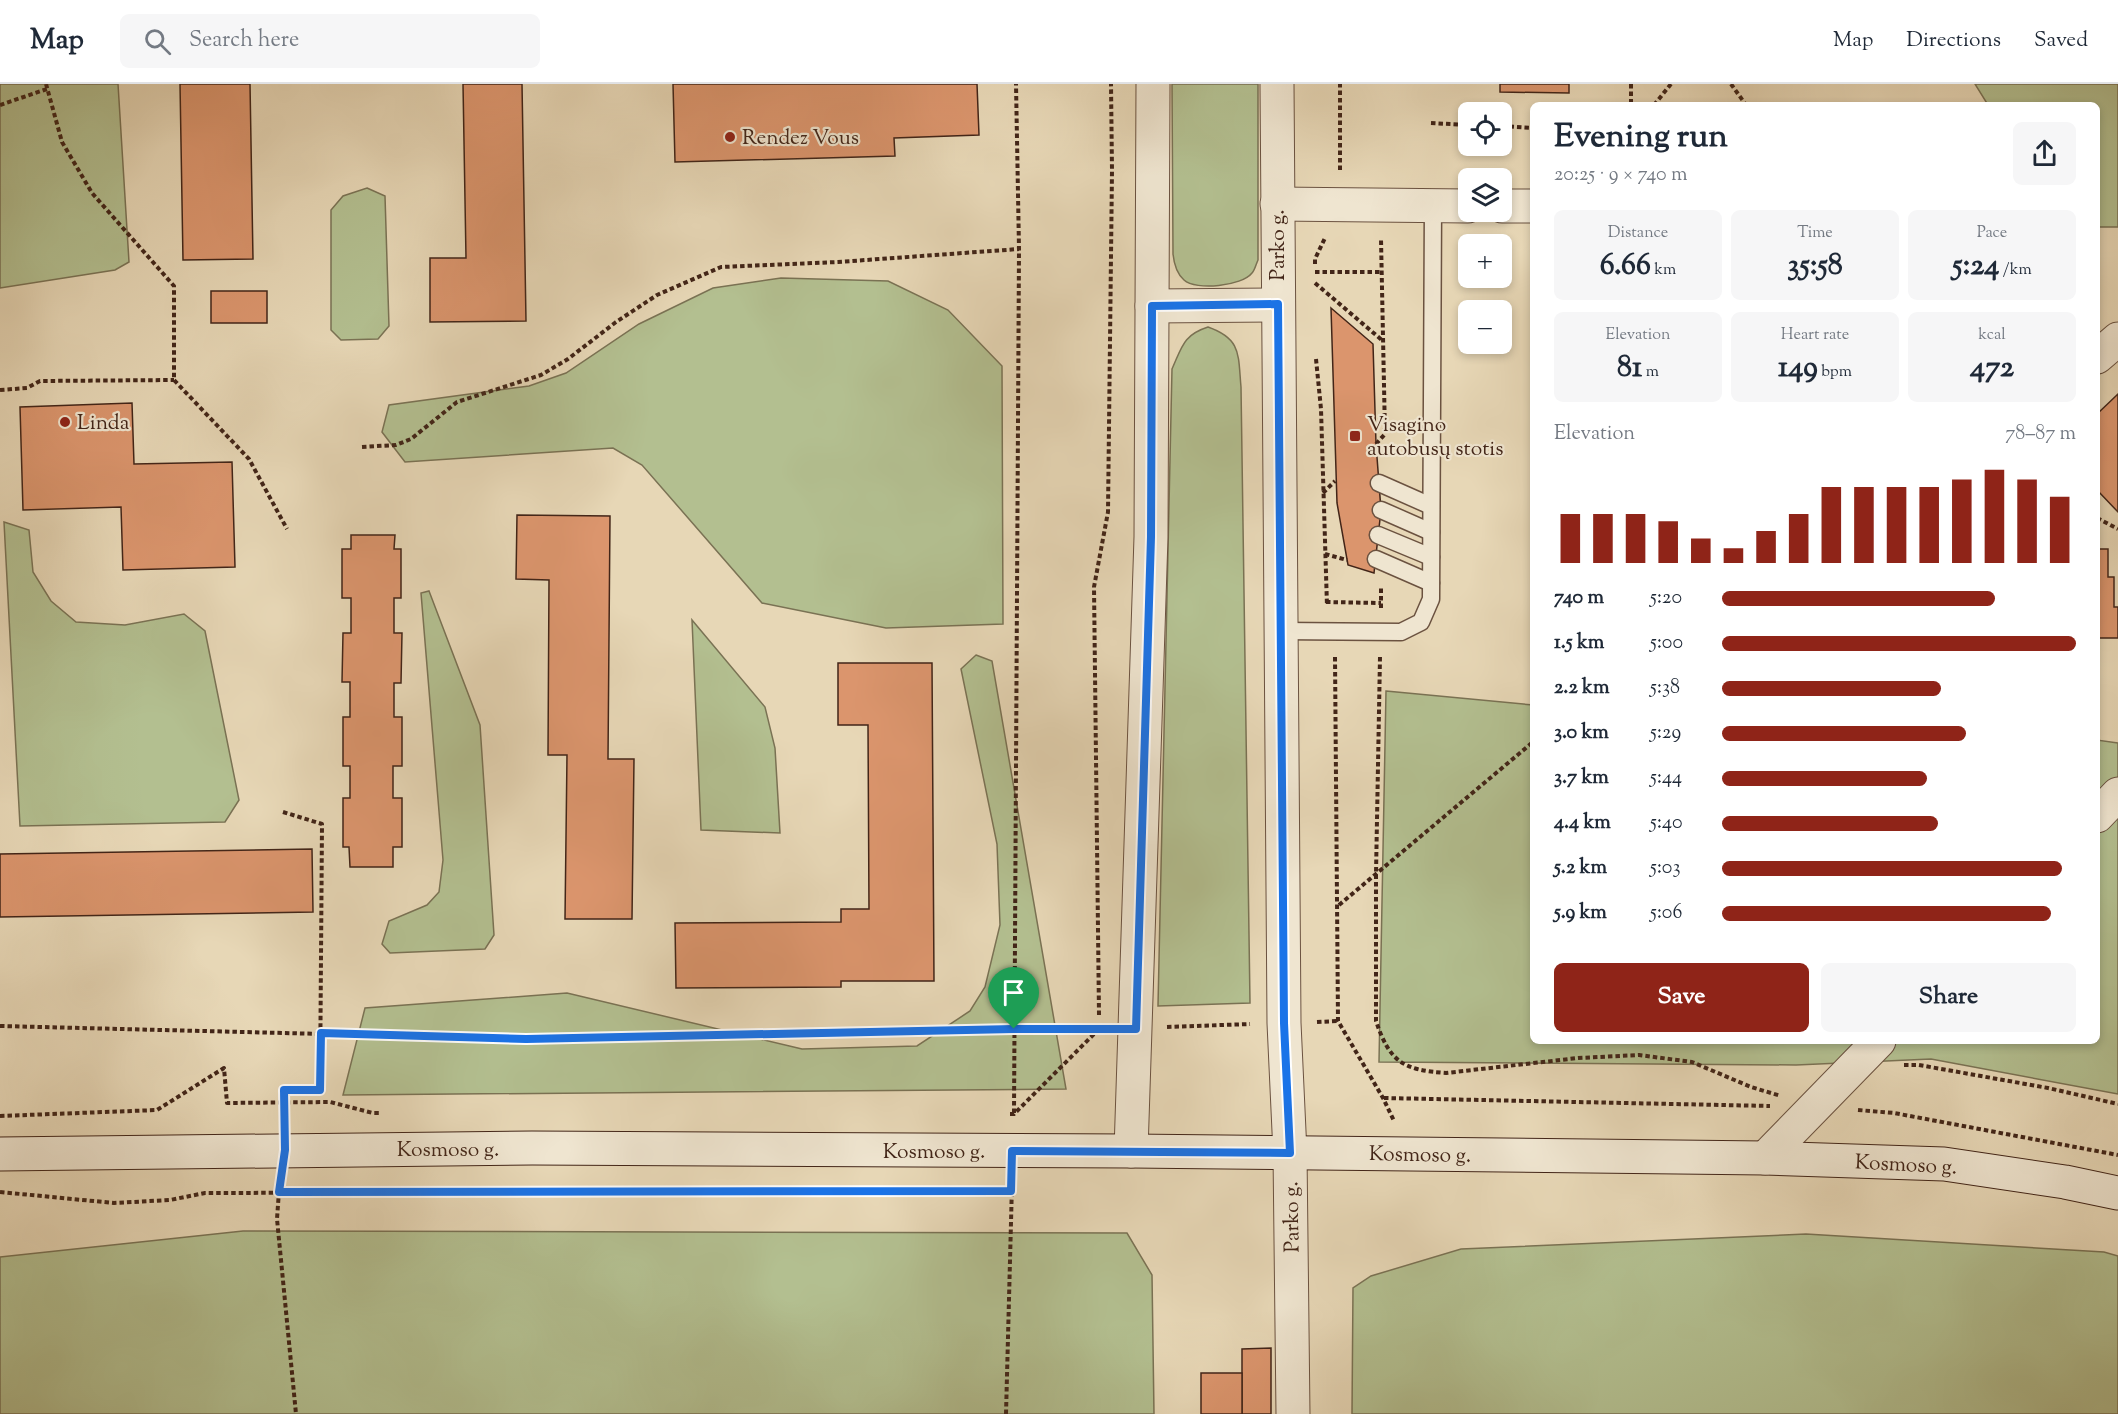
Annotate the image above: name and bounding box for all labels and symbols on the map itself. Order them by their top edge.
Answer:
place label: Rendez Vous [742,124,859,154]
marker: Rendez Vous [723,130,737,144]
street label: Parko g. [1264,209,1294,281]
place label: Linda [77,409,130,439]
place label: Visagino autobusų stotis [1367,411,1504,465]
marker: Linda [58,415,72,429]
marker: Visagino autobusų stotis [1348,429,1362,443]
pin [988,967,1039,1029]
street label: Kosmoso g. [397,1136,499,1166]
street label: Kosmoso g. [883,1138,985,1168]
street label: Kosmoso g. [1369,1140,1471,1172]
street label: Kosmoso g. [1854,1148,1958,1184]
street label: Parko g. [1277,1181,1309,1253]

